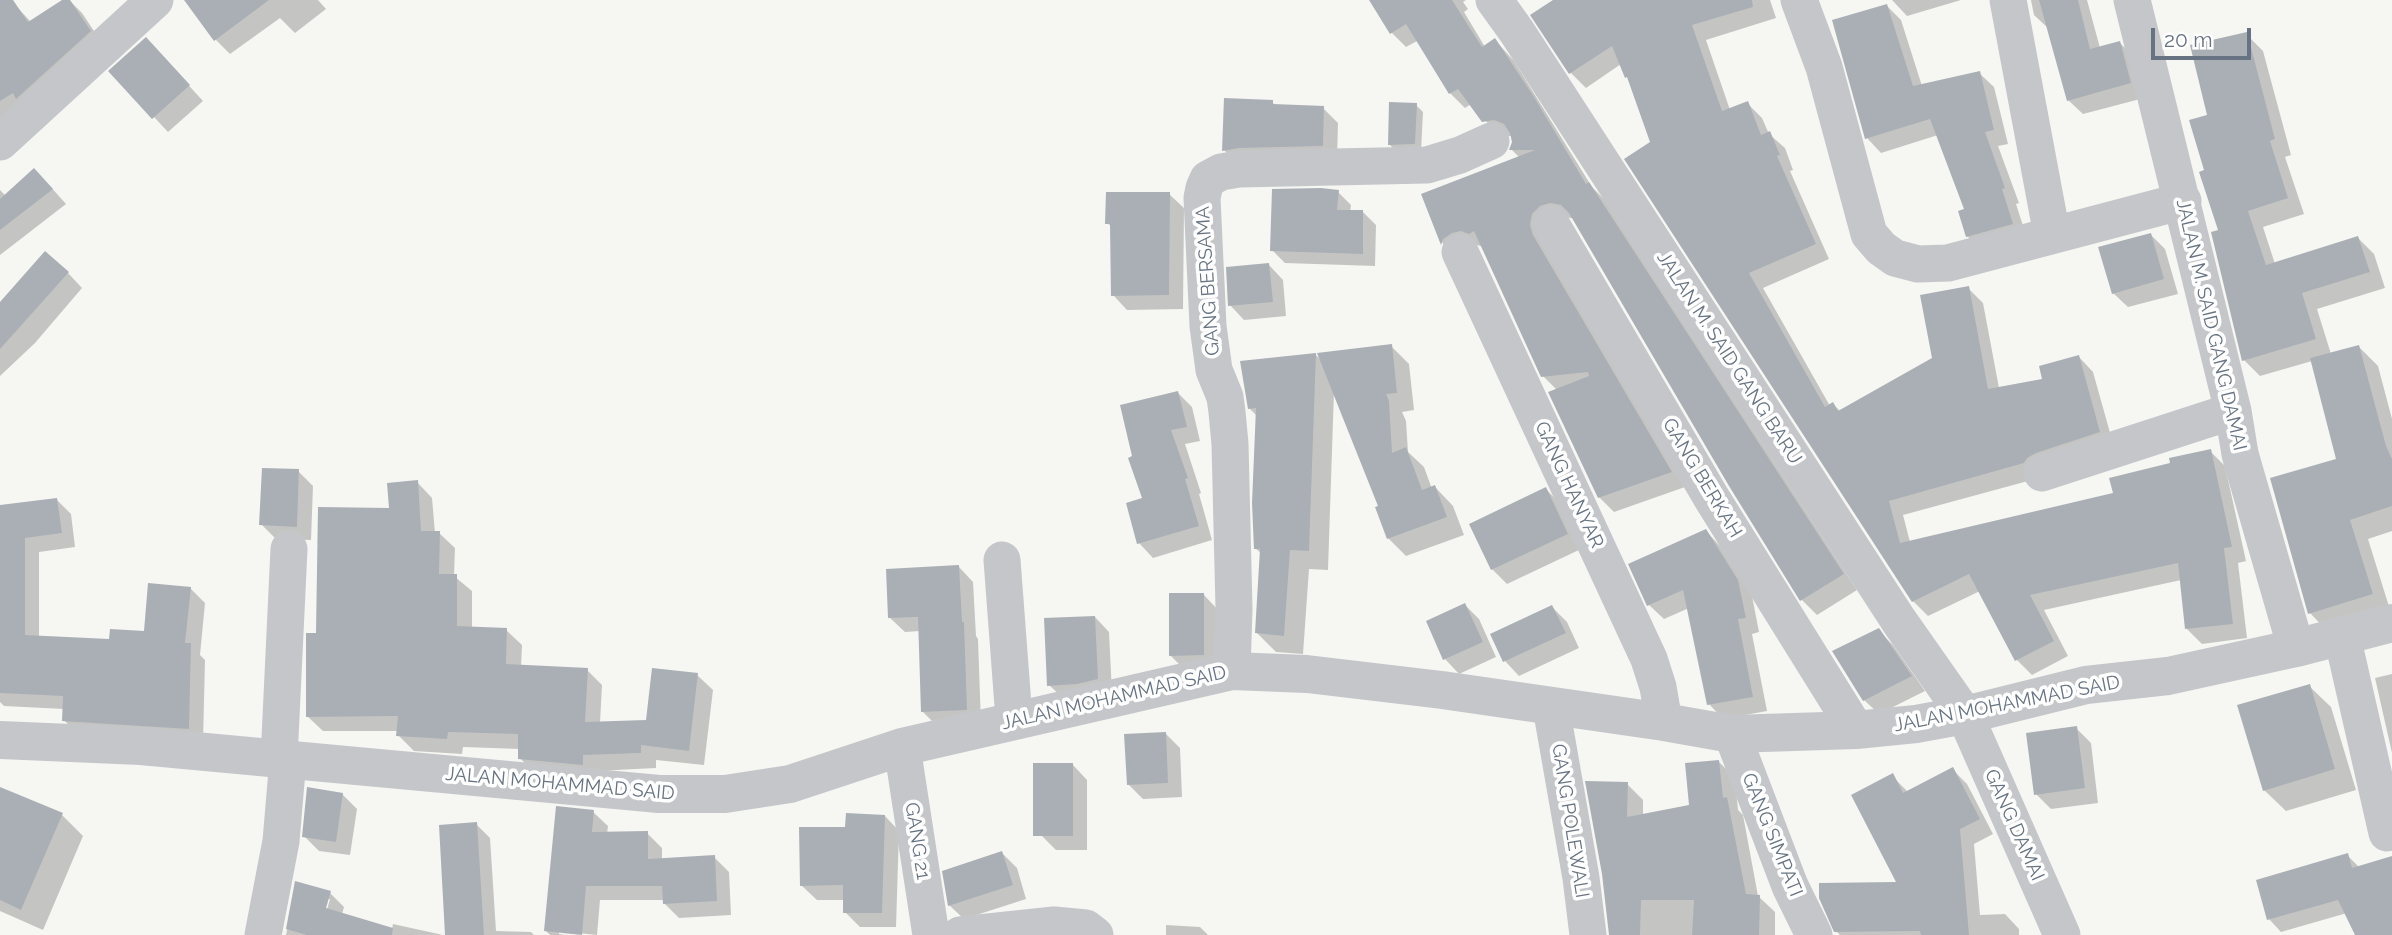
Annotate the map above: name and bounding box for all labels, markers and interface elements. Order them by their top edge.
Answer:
scale bar [2154,14,2254,58]
text: 20 m [2164,27,2212,52]
street label: JALAN M. SAID GANG DAMAI [2171,197,2251,453]
street label: GANG BERSAMA [1191,205,1225,357]
street label: JALAN M. SAID GANG BARU [1652,247,1806,469]
street label: GANG BERKAH [1657,414,1747,542]
street label: GANG HANYAR [1530,418,1608,552]
street label: JALAN MOHAMMAD SAID [999,661,1229,735]
street label: JALAN MOHAMMAD SAID [1892,671,2122,737]
street label: GANG POLEWALI [1547,742,1593,900]
street label: JALAN MOHAMMAD SAID [444,763,676,805]
street label: GANG DAMAI [1979,766,2049,884]
street label: GANG SIMPATI [1737,770,1807,900]
street label: GANG 21 [900,801,934,881]

